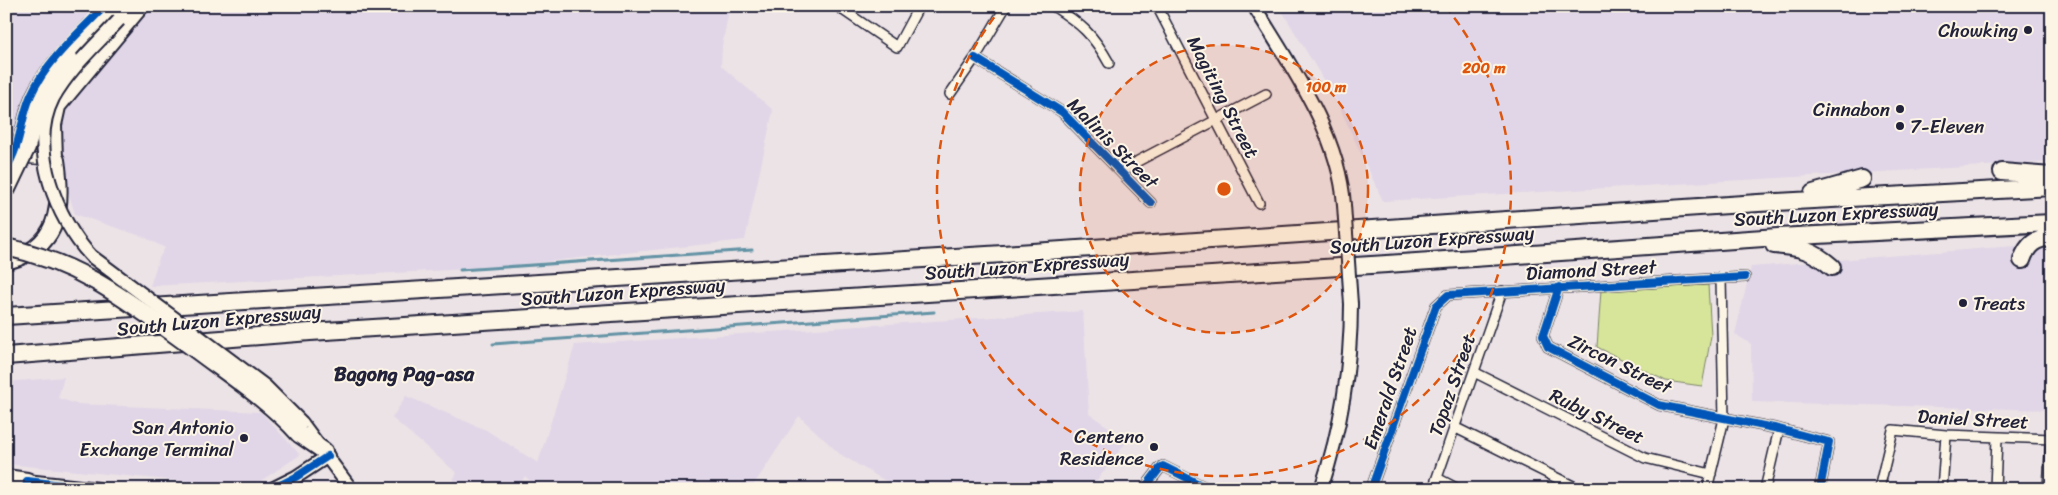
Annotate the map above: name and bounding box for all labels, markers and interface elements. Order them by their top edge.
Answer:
place label: Chowking [1938,14,2018,47]
marker: Chowking [2022,24,2034,36]
street label: Magiting Street [1178,30,1268,164]
text: 200 m [1461,55,1506,81]
text: 100 m [1306,74,1347,100]
street label: Malinis Street [1059,89,1168,198]
place label: Cinnabon [1813,93,1890,126]
marker: Cinnabon [1894,103,1906,115]
place label: 7-Eleven [1910,110,1984,143]
marker: 7-Eleven [1894,120,1906,132]
centre of rings [1215,180,1233,198]
street label: South Luzon Expressway [1733,192,1939,236]
street label: South Luzon Expressway [1329,216,1535,264]
street label: South Luzon Expressway [924,242,1130,290]
street label: Diamond Street [1525,250,1658,290]
street label: South Luzon Expressway [520,268,726,316]
place label: Treats [1973,287,2025,320]
street label: South Luzon Expressway [116,295,323,345]
marker: Treats [1957,297,1969,309]
street label: Emerald Street [1353,322,1427,454]
street label: Zircon Street [1562,325,1679,404]
street label: Topaz Street [1419,329,1485,441]
district label: Bagong Pag-asa [334,357,475,392]
street label: Ruby Street [1544,379,1650,453]
street label: Daniel Street [1917,400,2029,438]
place label: San Antonio Exchange Terminal [79,411,235,466]
place label: Centeno Residence [1060,420,1144,475]
marker: San Antonio Exchange Terminal [238,432,250,444]
marker: Centeno Residence [1148,441,1160,453]

